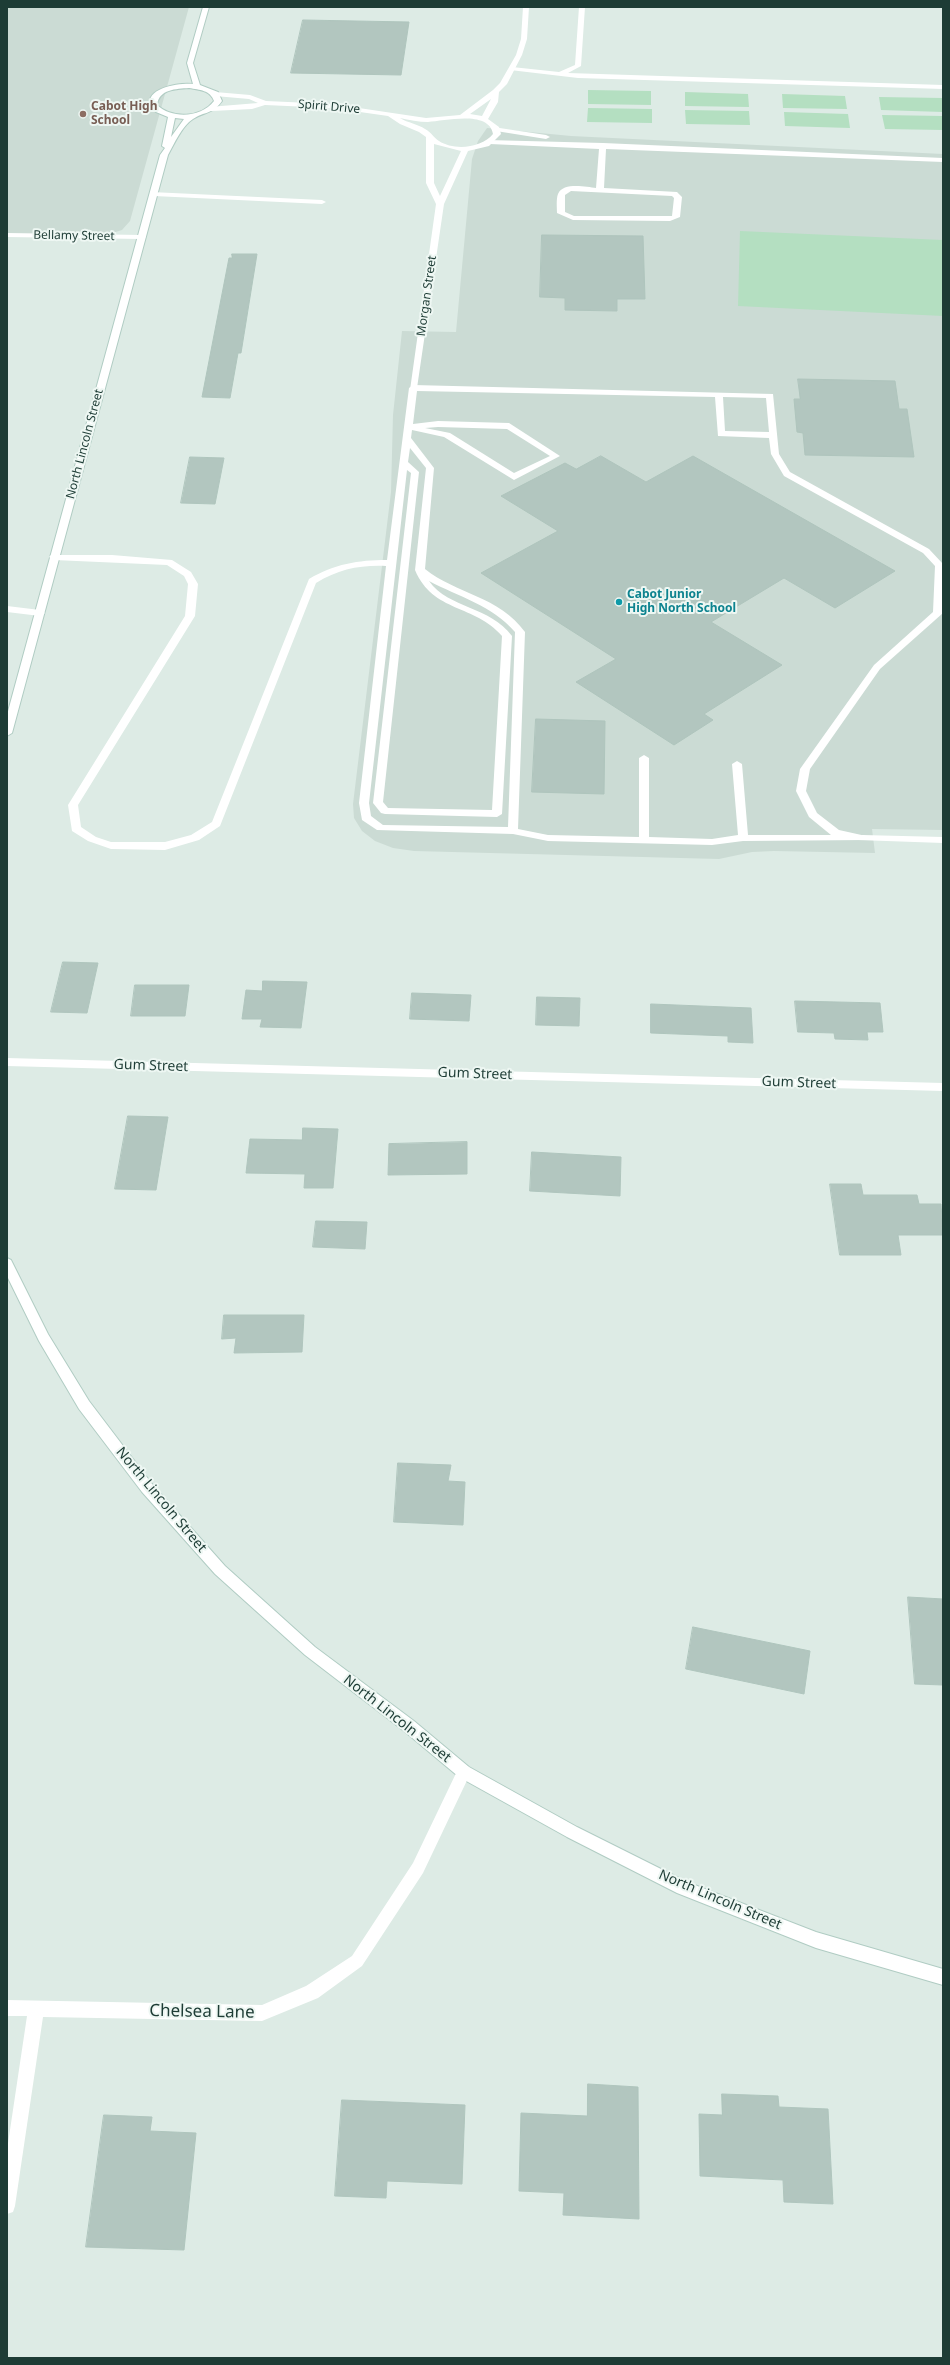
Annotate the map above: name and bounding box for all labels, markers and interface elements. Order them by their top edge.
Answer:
street label: Spirit Drive [297,97,361,117]
place label: Cabot High School [91,100,157,128]
marker: Cabot High School [78,109,88,119]
street label: Bellamy Street [33,228,115,244]
street label: Morgan Street [414,255,440,337]
street label: North Lincoln Street [63,387,107,501]
place label: Cabot Junior High North School [627,588,736,616]
marker: Cabot Junior High North School [614,597,624,607]
street label: Gum Street [113,1056,189,1076]
street label: Gum Street [437,1064,513,1084]
street label: Gum Street [761,1073,837,1093]
street label: North Lincoln Street [112,1444,210,1556]
street label: North Lincoln Street [340,1672,454,1766]
street label: North Lincoln Street [656,1866,784,1934]
street label: Chelsea Lane [149,2001,255,2023]

